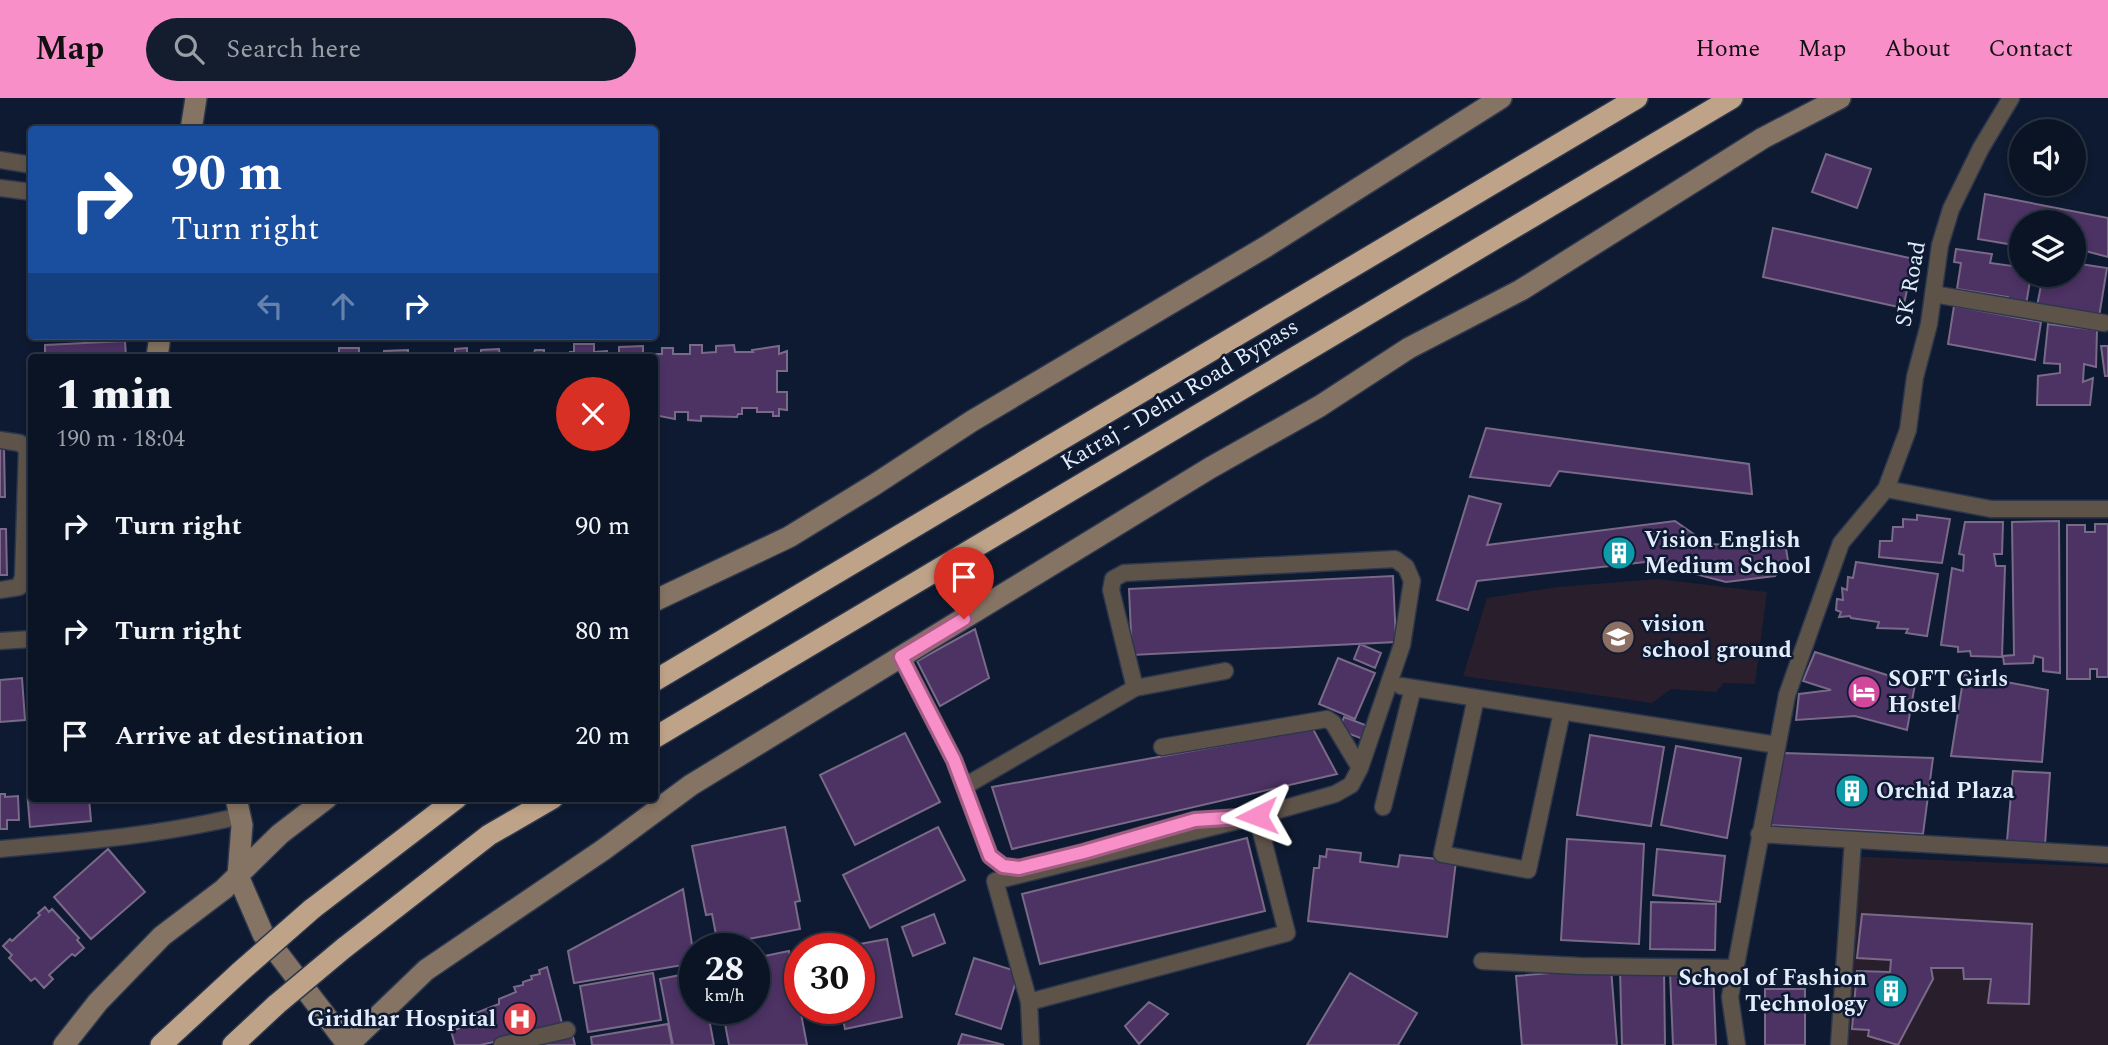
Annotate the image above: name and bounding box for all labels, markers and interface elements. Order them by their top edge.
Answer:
search box [146,18,636,81]
text: Map [35,24,104,74]
text: Search here [226,29,361,69]
icon: search [170,30,208,68]
text: Home [1695,31,1760,67]
text: Map [1798,31,1846,67]
text: About [1884,31,1950,67]
text: Contact [1988,31,2073,67]
map controls [2009,119,2086,287]
button: sound [2009,119,2086,196]
text: 90 m [171,137,282,212]
icon: right [56,154,147,245]
text: Turn right [171,205,319,254]
button: layers [2009,210,2086,287]
street label: SK Road [1886,238,1936,330]
icon: left [251,287,289,325]
icon: ahead [324,287,362,325]
icon: right [397,287,435,325]
street label: Katraj - Dehu Road Bypass [1054,310,1306,480]
text: 1 min [56,364,172,427]
button: close [556,377,630,451]
text: 190 m · 18:04 [56,422,185,457]
text: Turn right [115,506,242,546]
text: 90 m [575,506,630,546]
icon: right [56,507,94,545]
place label: Vision English Medium School [1644,523,1811,584]
building icon: Vision English Medium School [1600,534,1638,572]
pin [934,547,994,619]
icon: arrive [945,558,983,596]
place label: vision school ground [1641,607,1792,668]
text: Turn right [115,611,242,651]
text: 80 m [575,611,630,651]
icon: right [56,612,94,650]
school or university icon: vision school ground [1599,618,1637,656]
place label: SOFT Girls Hostel [1888,662,2008,723]
hotel icon: SOFT Girls Hostel [1845,673,1883,711]
text: Arrive at destination [115,716,364,756]
text: 20 m [575,716,630,756]
icon: arrive [56,717,94,755]
building icon: Orchid Plaza [1833,772,1871,810]
place label: Orchid Plaza [1876,774,2014,809]
position arrow [1220,779,1294,853]
speed limit sign: 30 [784,933,875,1024]
text: 28 [705,943,744,996]
place label: School of Fashion Technology [1678,961,1868,1022]
building icon: School of Fashion Technology [1872,972,1910,1010]
text: km/h [704,982,745,1009]
hospital icon: Giridhar Hospital [501,1000,539,1038]
place label: Giridhar Hospital [307,1002,496,1037]

